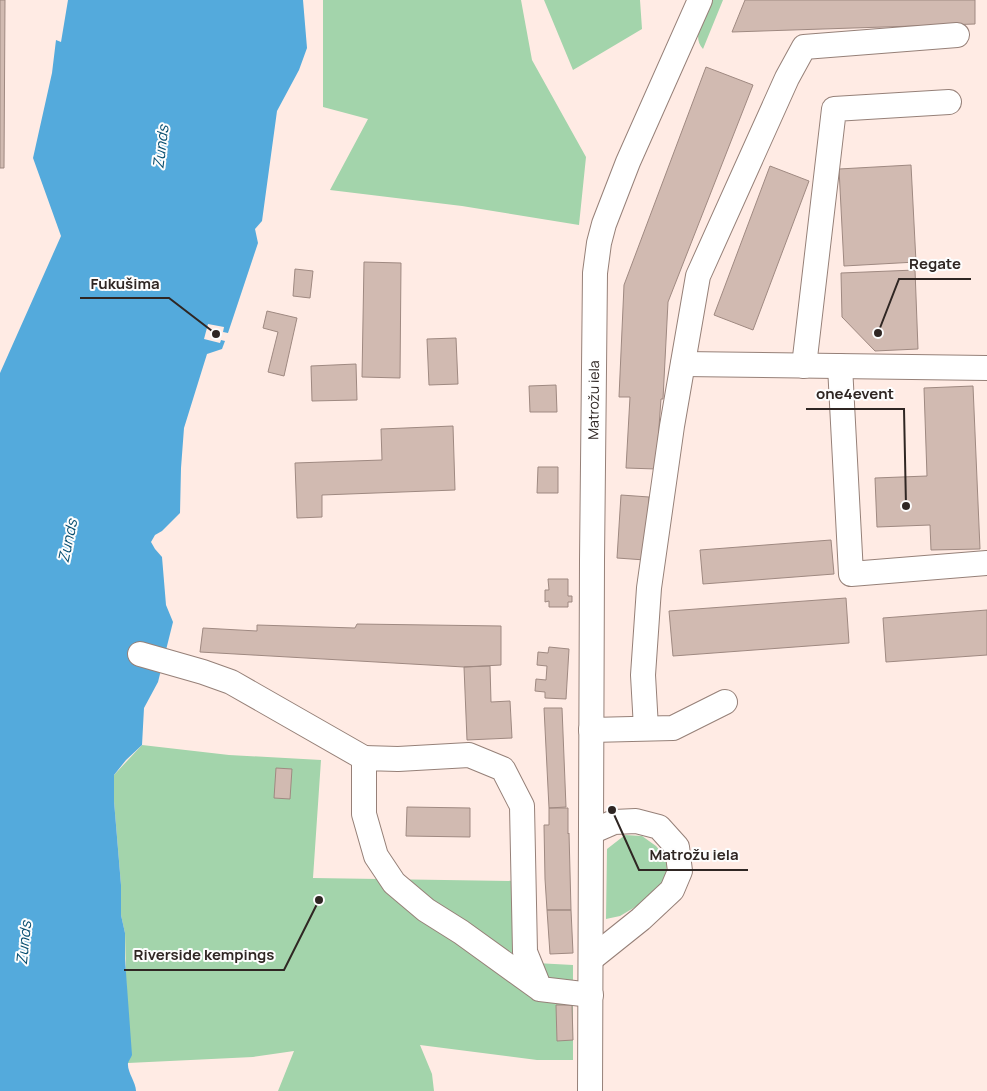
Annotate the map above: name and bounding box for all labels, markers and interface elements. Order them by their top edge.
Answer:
water label: Zunds [147,123,174,170]
callout: Regate [899,249,971,279]
text: Regate [909,253,961,274]
callout: Fukušima [80,268,169,298]
text: Fukušima [90,273,160,294]
street label: Matrožu iela [583,360,603,440]
callout: one4event [806,379,904,409]
text: one4event [816,383,894,404]
water label: Zunds [53,516,83,564]
callout: Matrožu iela [639,840,748,870]
text: Matrožu iela [649,844,739,865]
water label: Zunds [11,919,36,966]
callout: Riverside kempings [124,940,284,970]
text: Riverside kempings [134,944,274,965]

